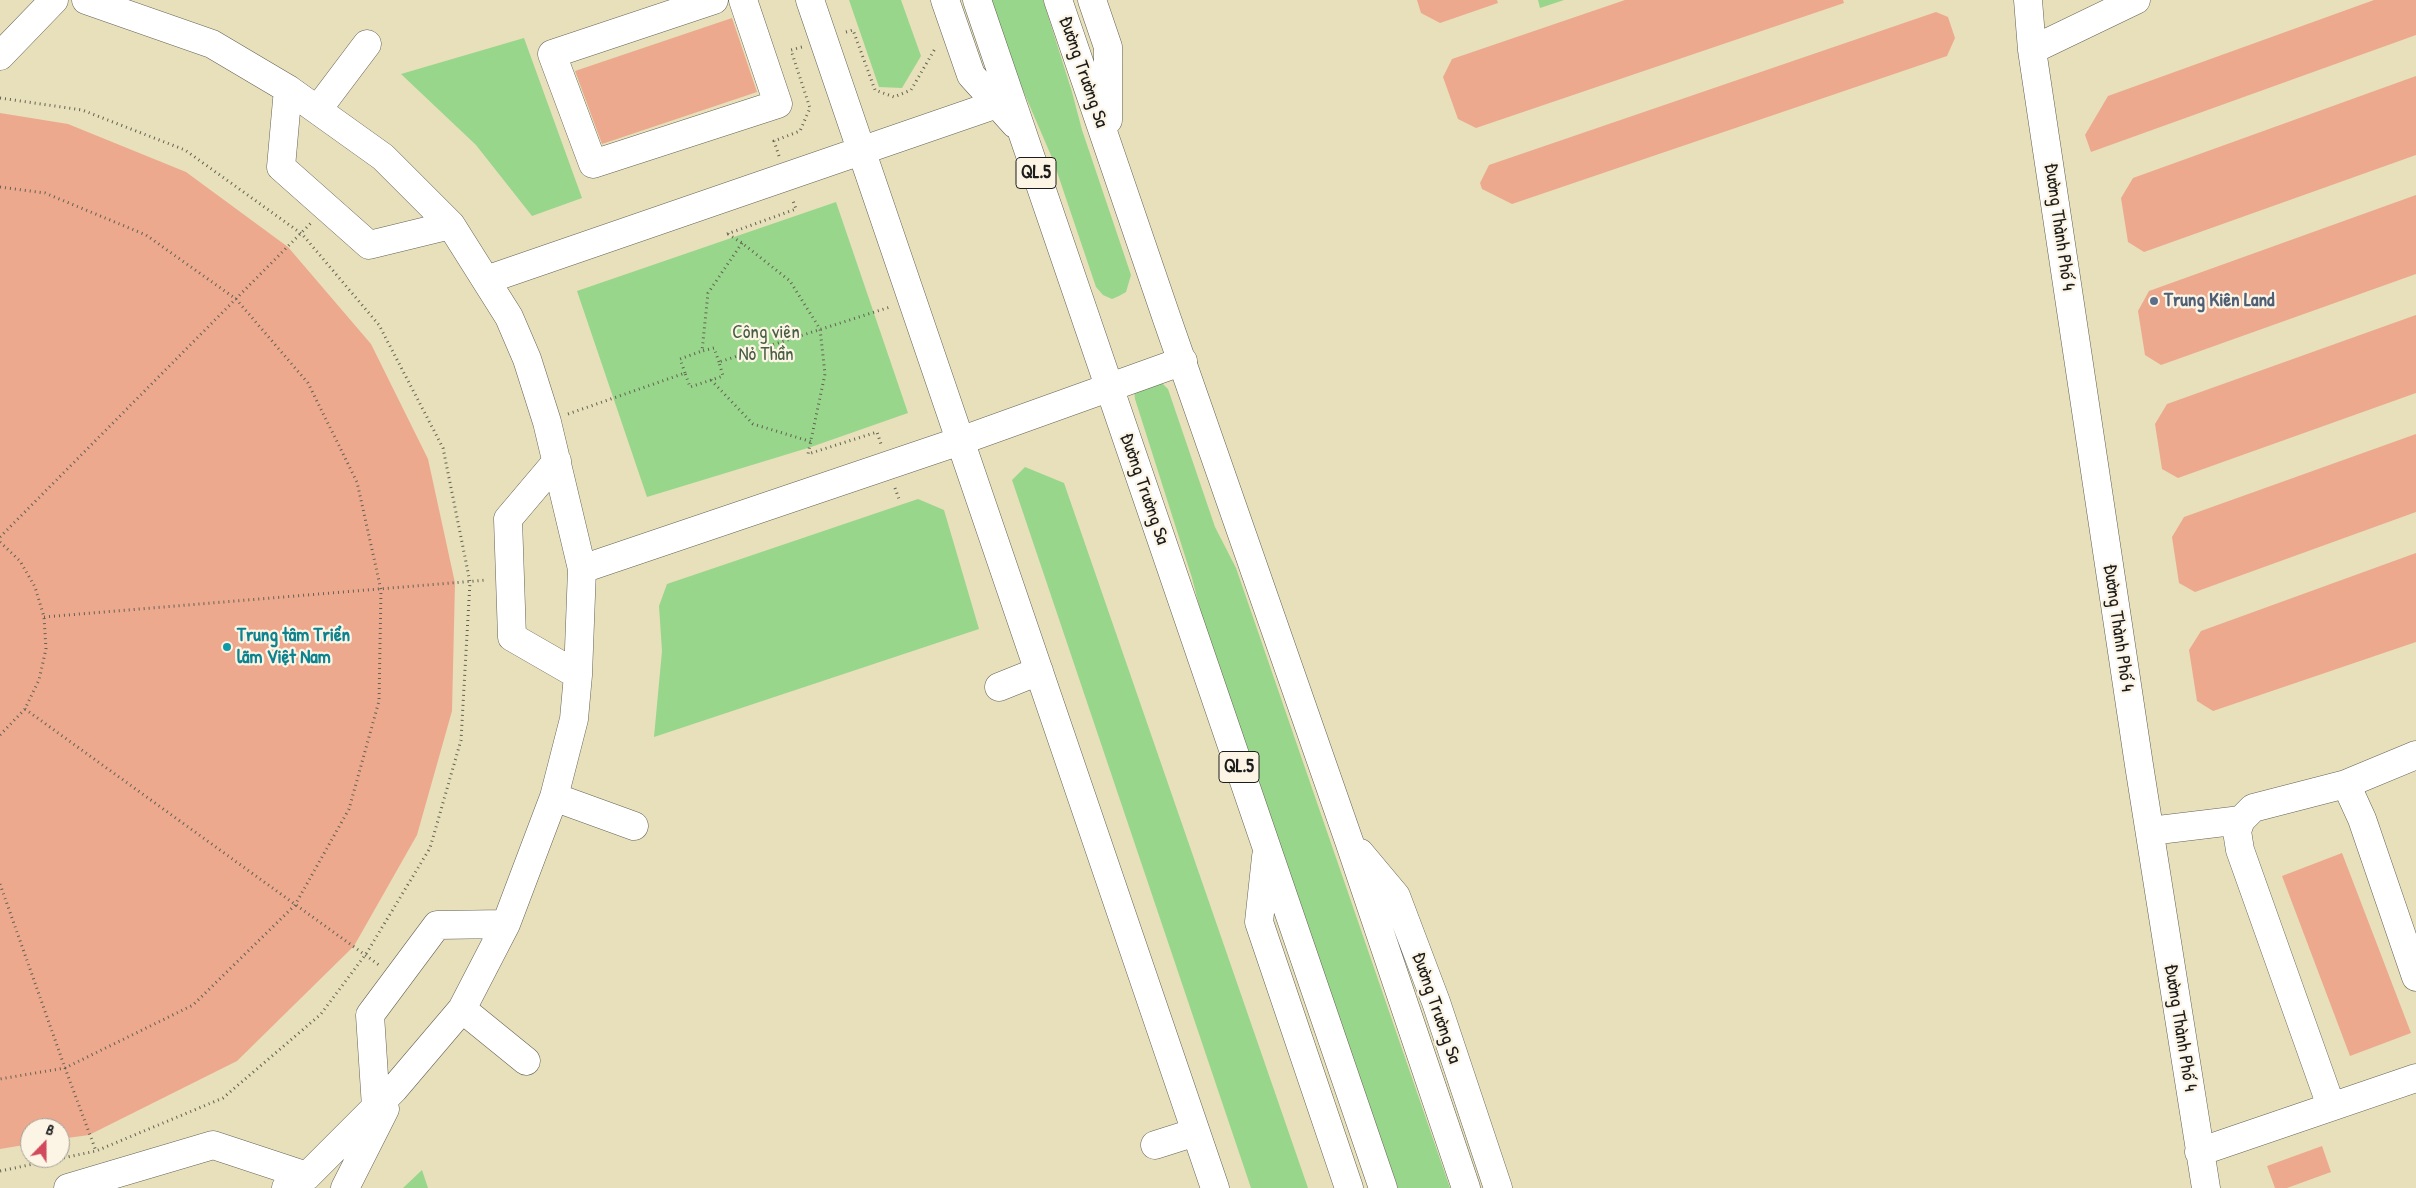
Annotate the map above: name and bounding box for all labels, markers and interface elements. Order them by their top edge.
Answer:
street label: Đường Trường Sa [1053,13,1113,131]
road number: QL.5 [1016,158,1056,188]
street label: Đường Thành Phố 4 [2039,162,2079,292]
place label: Trung Kiên Land [2164,290,2274,312]
marker: Trung Kiên Land [2148,295,2160,307]
park label: Công viên Nỏ Thần [732,322,800,366]
street label: Đường Trường Sa [1114,430,1174,548]
street label: Đường Thành Phố 4 [2098,563,2138,693]
place label: Trung tâm Triển lãm Việt Nam [237,625,350,669]
marker: Trung tâm Triển lãm Việt Nam [221,641,233,653]
road number: QL.5 [1219,752,1259,782]
street label: Đường Trường Sa [1406,949,1466,1067]
street label: Đường Thành Phố 4 [2159,963,2201,1093]
north arrow [20,1118,70,1168]
text: B [44,1119,57,1140]

